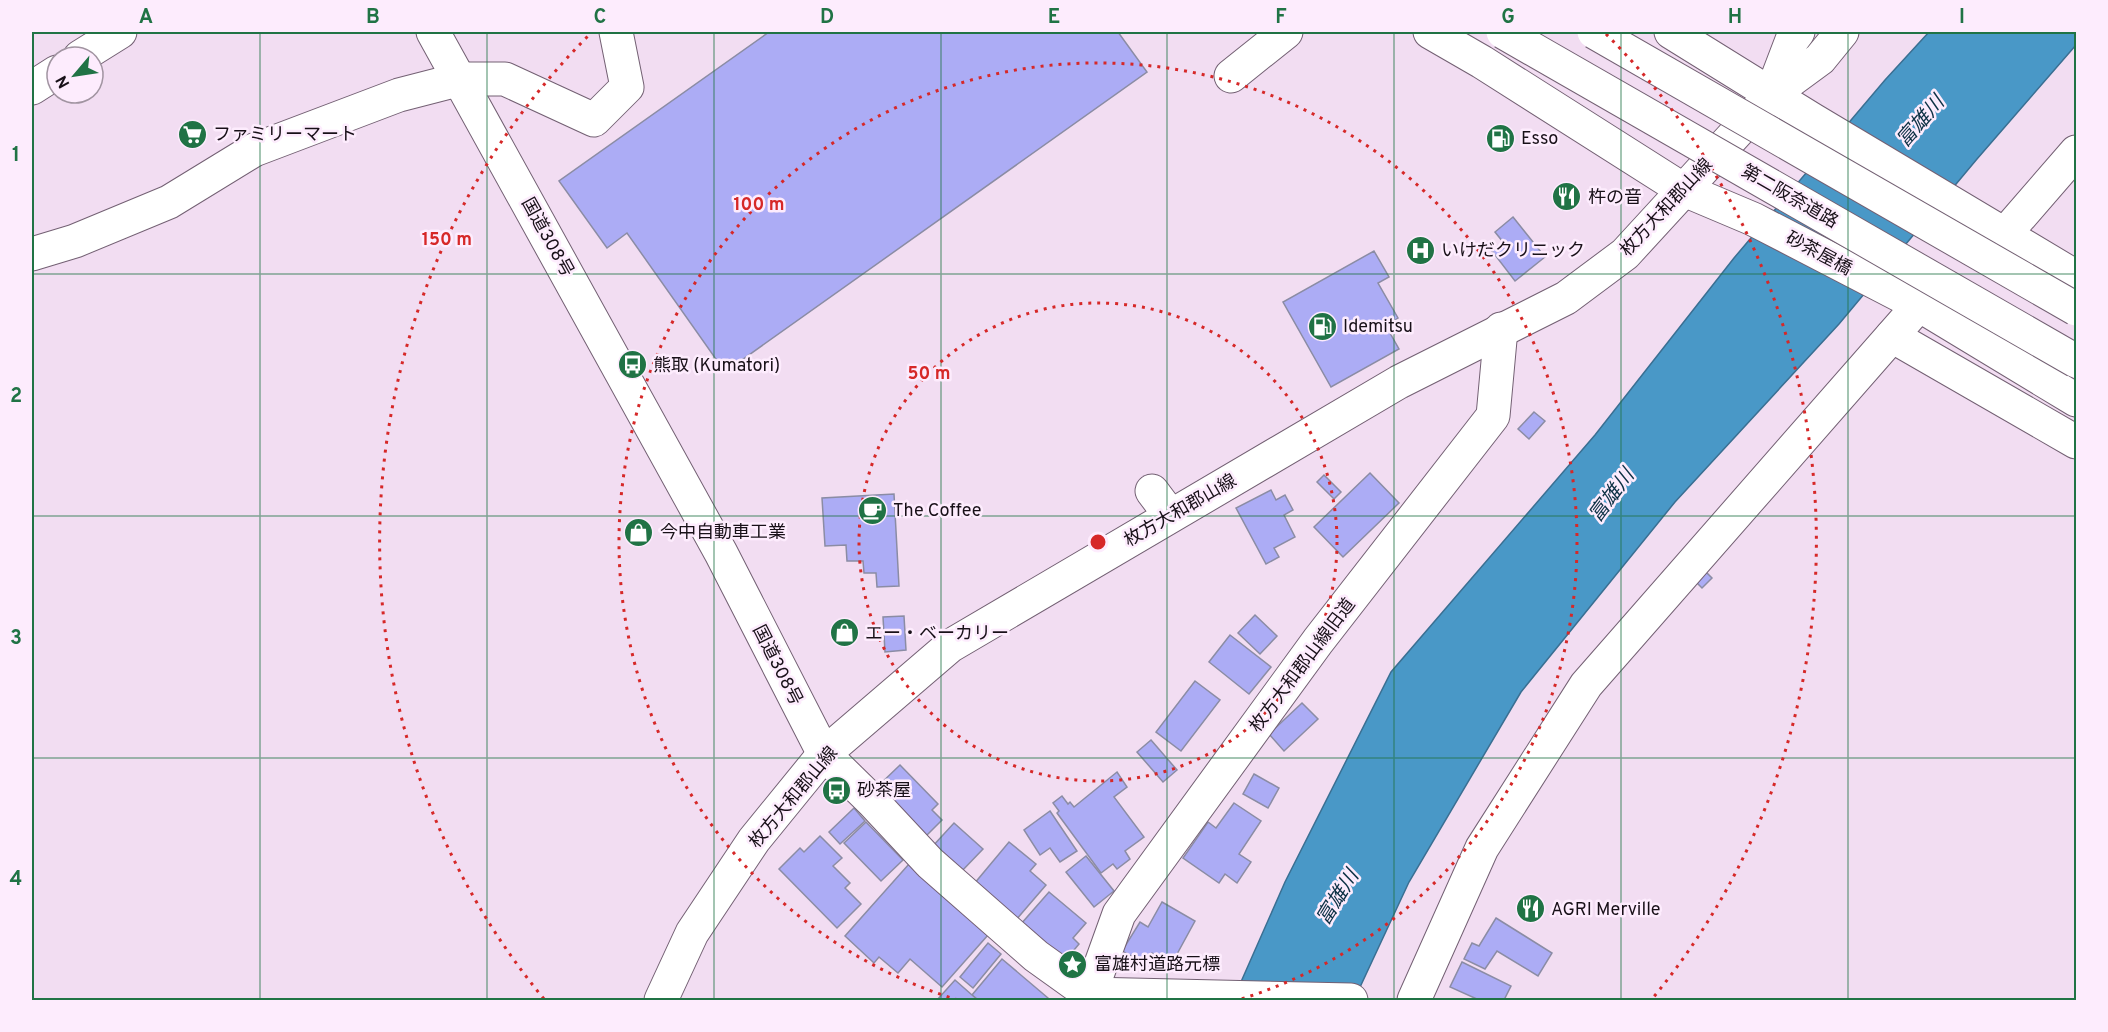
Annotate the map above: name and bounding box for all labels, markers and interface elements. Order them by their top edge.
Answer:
text: A [139,5,153,31]
text: B [366,5,380,31]
text: C [594,5,606,31]
text: D [820,5,834,31]
text: E [1048,5,1060,31]
text: F [1275,5,1287,31]
text: G [1501,5,1515,31]
text: H [1728,5,1742,31]
text: I [1959,5,1965,31]
north arrow [45,45,105,105]
text: N [52,71,75,91]
water label: 富雄川 [1892,90,1952,153]
supermarket icon: ファミリーマート [176,118,208,150]
fuel station icon: Esso [1484,122,1516,154]
place label: ファミリーマート [213,124,357,147]
place label: Esso [1521,128,1558,151]
text: 1 [12,143,20,169]
street label: 枚方大和郡山線 [1616,154,1718,262]
street label: 第二阪奈道路 [1737,160,1842,234]
restaurant icon: 杵の音 [1551,181,1583,213]
place label: 杵の音 [1588,187,1642,210]
street label: 国道308号 [515,194,578,281]
text: 100 m [733,194,785,217]
street label: 砂茶屋橋 [1781,227,1855,281]
text: 150 m [422,229,472,252]
hospital icon: いけだクリニック [1404,234,1436,266]
place label: いけだクリニック [1441,240,1585,263]
fuel station icon: Idemitsu [1306,310,1338,342]
place label: Idemitsu [1343,316,1413,339]
bus stop icon: 熊取 (Kumatori) [616,349,648,381]
place label: 熊取 (Kumatori) [653,355,780,378]
text: 50 m [907,363,951,386]
text: 2 [10,384,22,410]
water label: 富雄川 [1584,463,1642,528]
street label: 枚方大和郡山線 [1120,470,1241,553]
cafe icon: The Coffee [856,494,888,526]
place label: The Coffee [893,500,981,523]
shop icon: 今中自動車工業 [623,516,655,548]
place label: 今中自動車工業 [660,522,786,545]
centre of rings [1088,532,1108,552]
street label: 枚方大和郡山線旧道 [1245,594,1361,738]
shop icon: エー・ベーカリー [828,617,860,649]
street label: 国道308号 [747,622,807,710]
place label: エー・ベーカリー [865,623,1009,646]
text: 3 [10,626,22,652]
street label: 枚方大和郡山線 [745,742,843,854]
bus stop icon: 砂茶屋 [820,774,852,806]
place label: 砂茶屋 [857,780,911,803]
water label: 富雄川 [1312,864,1367,930]
text: 4 [10,867,22,893]
restaurant icon: AGRI Merville [1514,893,1546,925]
place label: AGRI Merville [1551,899,1661,922]
place icon: 富雄村道路元標 [1057,948,1089,980]
place label: 富雄村道路元標 [1094,954,1220,977]

